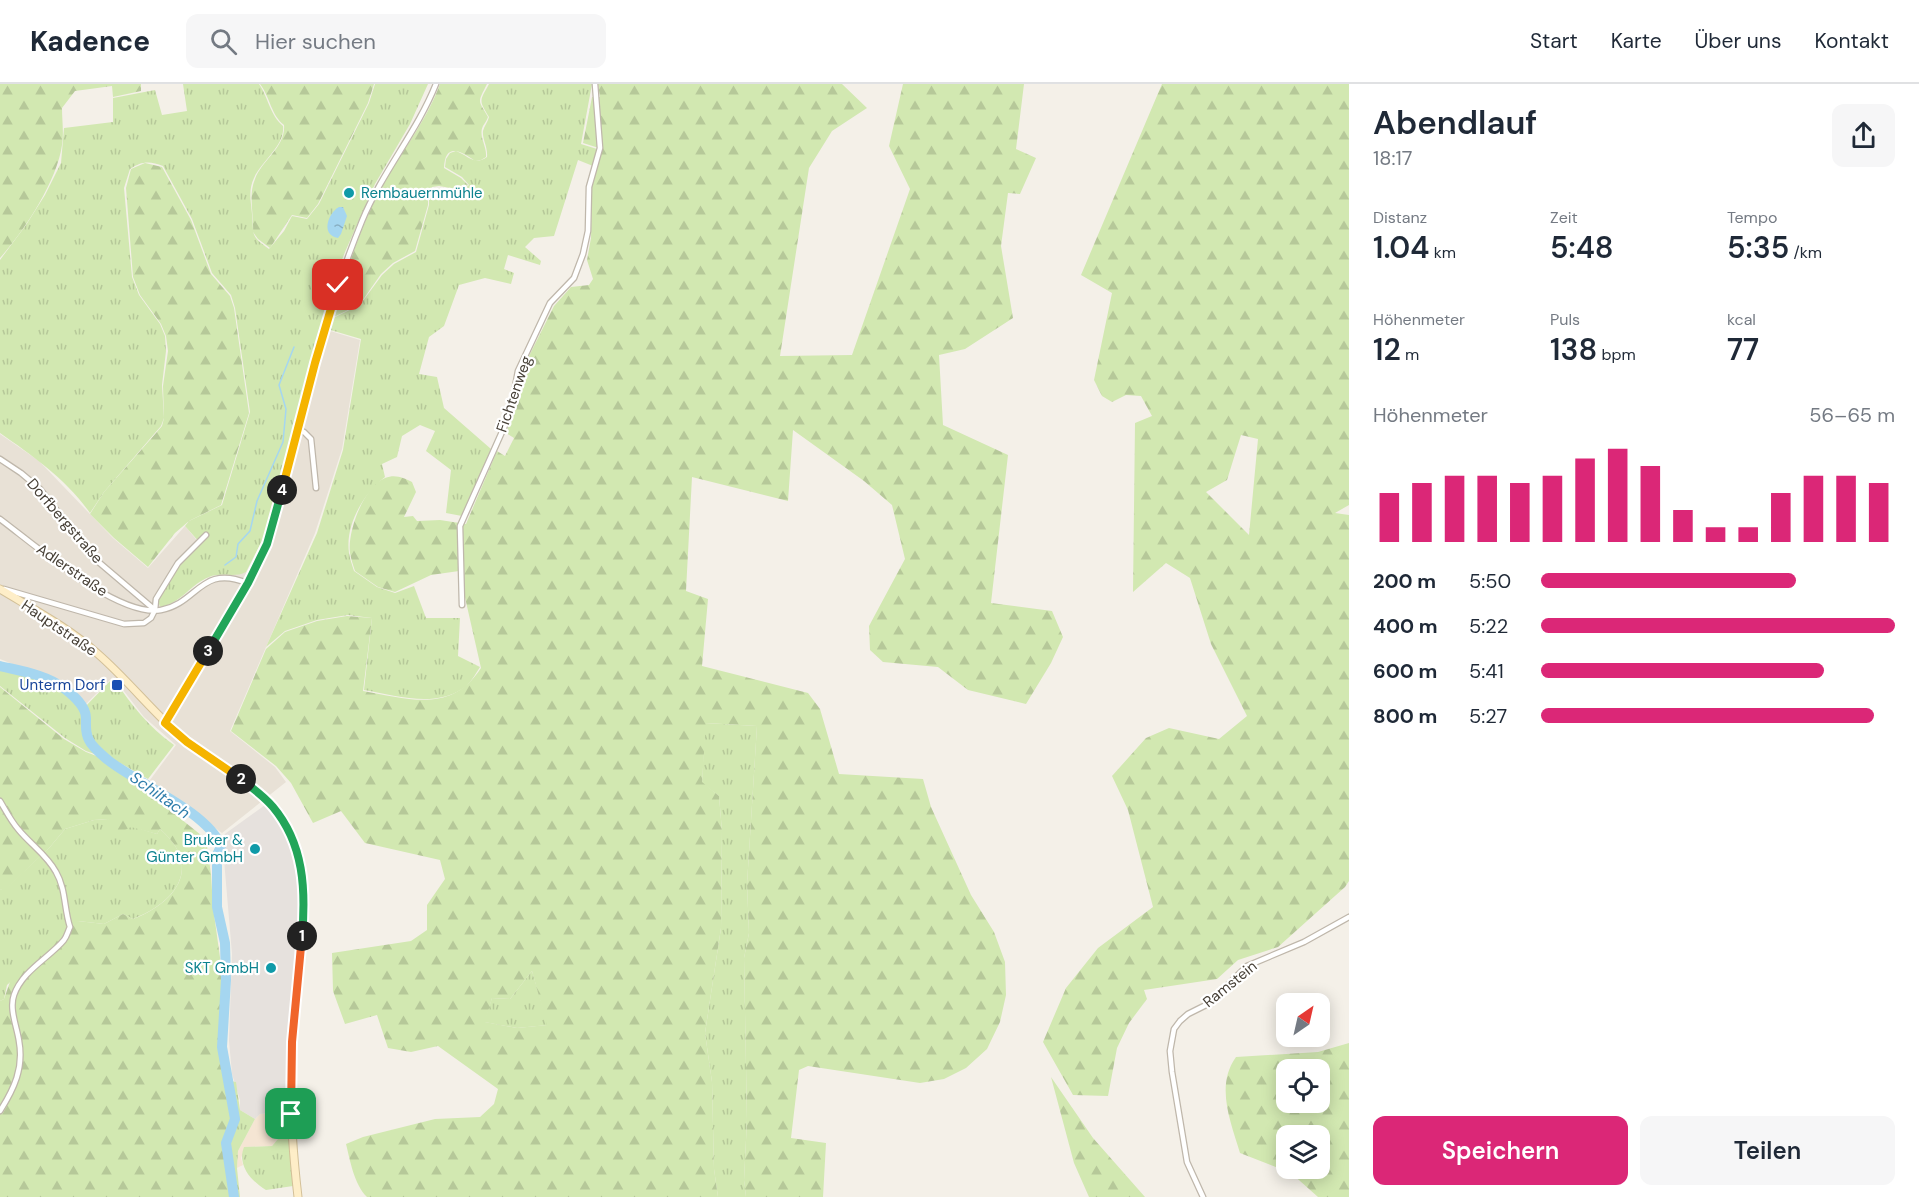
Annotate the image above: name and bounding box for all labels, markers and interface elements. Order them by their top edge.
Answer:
search box [186,14,606,68]
text: Kadence [30,23,150,60]
icon: search [207,25,240,58]
text: Hier suchen [255,27,376,56]
text: Start [1530,27,1578,55]
text: Karte [1611,27,1662,55]
text: Über uns [1695,27,1781,55]
text: Kontakt [1814,27,1889,55]
text: Abendlauf [1373,101,1537,144]
button: share [1832,104,1895,167]
text: 18:17 [1373,145,1412,171]
place label: Rembauernmühle [361,183,483,203]
marker: Rembauernmühle [342,186,356,200]
text: Distanz [1373,207,1427,228]
text: Zeit [1550,207,1578,228]
text: Tempo [1727,207,1777,228]
text: 1.04 [1373,228,1429,267]
text: 5:48 [1550,228,1614,267]
text: 5:35 [1727,228,1789,267]
text: km [1429,242,1456,263]
text: /km [1789,242,1822,263]
pin [312,259,363,310]
icon: check [321,268,354,301]
text: Höhenmeter [1373,309,1465,330]
text: Puls [1550,309,1580,330]
text: kcal [1727,309,1756,330]
text: 12 [1373,330,1401,369]
text: 138 [1550,330,1597,369]
text: 77 [1727,330,1759,369]
text: m [1401,344,1419,365]
text: bpm [1597,344,1636,365]
street label: Fichtenweg [492,353,536,435]
text: Höhenmeter [1373,402,1488,428]
text: 56–65 m [1809,402,1895,428]
street label: Dorfbergstraße [23,474,107,568]
pin: 4 [267,475,297,505]
text: 4 [277,479,287,500]
street label: Adlerstraße [33,539,111,601]
text: 200 m [1373,568,1436,594]
text: 5:50 [1469,568,1511,594]
street label: Hauptstraße [17,595,101,661]
text: 400 m [1373,613,1438,639]
text: 5:22 [1469,613,1508,639]
pin: 3 [193,636,223,666]
text: 3 [203,640,213,661]
text: 600 m [1373,658,1437,684]
text: 5:41 [1469,658,1504,684]
place label: Unterm Dorf [20,675,105,695]
marker: Unterm Dorf [110,678,124,692]
text: 800 m [1373,703,1437,729]
text: 5:27 [1469,703,1507,729]
pin: 2 [226,764,256,794]
water label: Schiltach [126,767,194,823]
text: 2 [236,768,246,789]
place label: Bruker & Günter GmbH [146,830,243,867]
marker: Bruker & Günter GmbH [248,842,262,856]
pin: 1 [287,921,317,951]
text: 1 [299,925,305,946]
street label: Ramstein [1199,956,1261,1012]
place label: SKT GmbH [185,958,259,978]
marker: SKT GmbH [264,961,278,975]
north arrow [1276,993,1330,1047]
map controls [1276,993,1330,1179]
button: locate [1276,1059,1330,1113]
pin [265,1088,316,1139]
icon: arrive [274,1097,307,1130]
button: Speichern [1373,1116,1628,1185]
button: Teilen [1640,1116,1895,1185]
button: layers [1276,1125,1330,1179]

